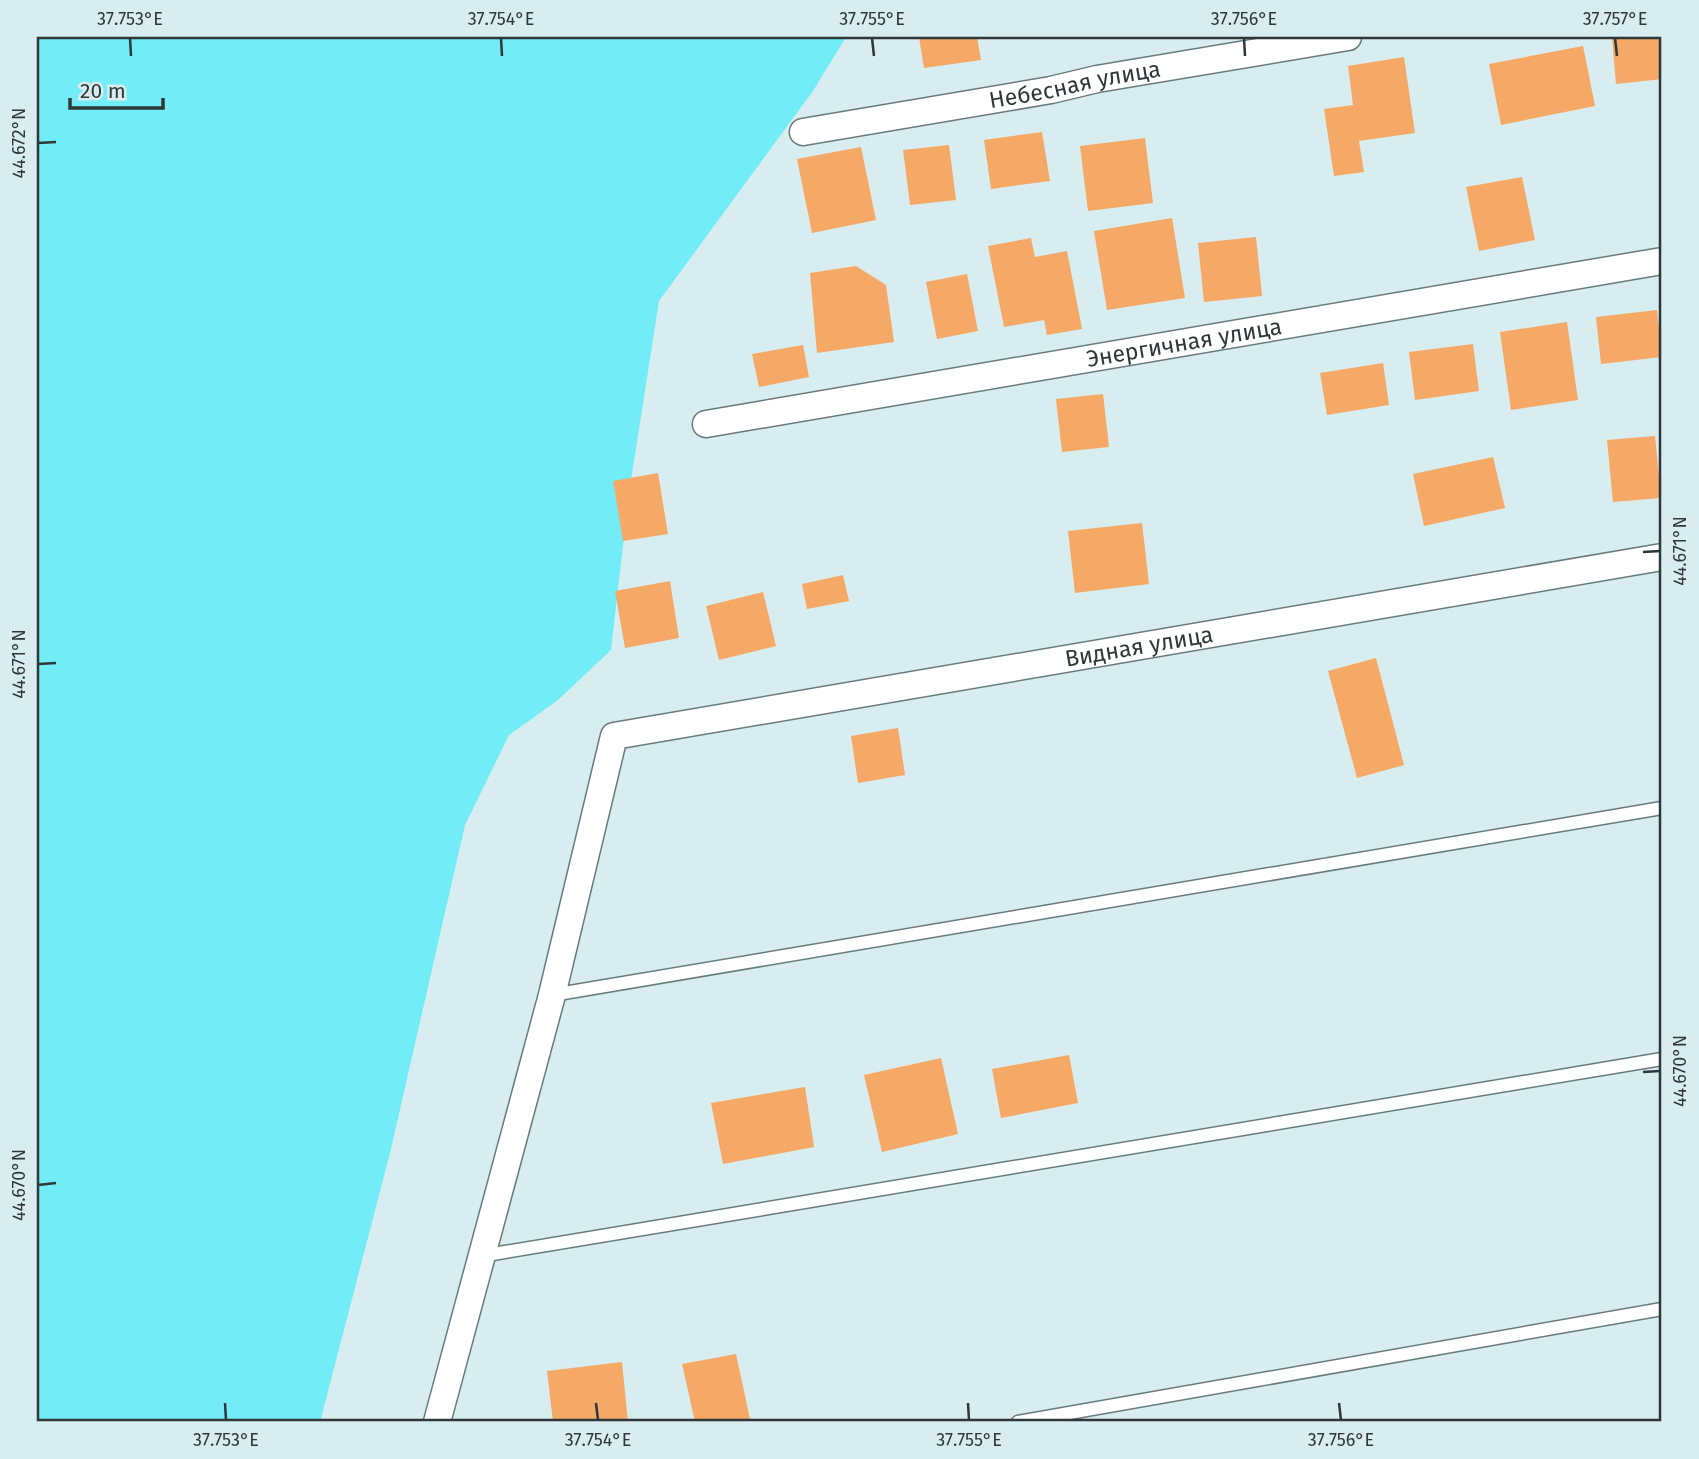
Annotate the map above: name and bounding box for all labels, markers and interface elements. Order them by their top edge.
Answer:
text: 37.753°E [97,8,163,30]
text: 37.754°E [468,8,534,30]
text: 37.755°E [839,8,905,30]
text: 37.756°E [1211,8,1277,30]
text: 37.757°E [1583,8,1647,30]
street label: Небесная улица [987,55,1163,114]
scale bar [70,66,163,110]
text: 20 m [80,78,126,104]
text: 44.672°N [8,108,30,178]
street label: Энергичная улица [1084,312,1284,373]
text: 44.671°N [1669,516,1691,586]
street label: Видная улица [1063,620,1215,673]
text: 44.671°N [8,629,30,699]
text: 44.670°N [1669,1035,1691,1107]
text: 44.670°N [8,1149,30,1221]
text: 37.753°E [193,1429,259,1451]
text: 37.754°E [565,1429,631,1451]
text: 37.755°E [936,1429,1002,1451]
text: 37.756°E [1308,1429,1374,1451]

